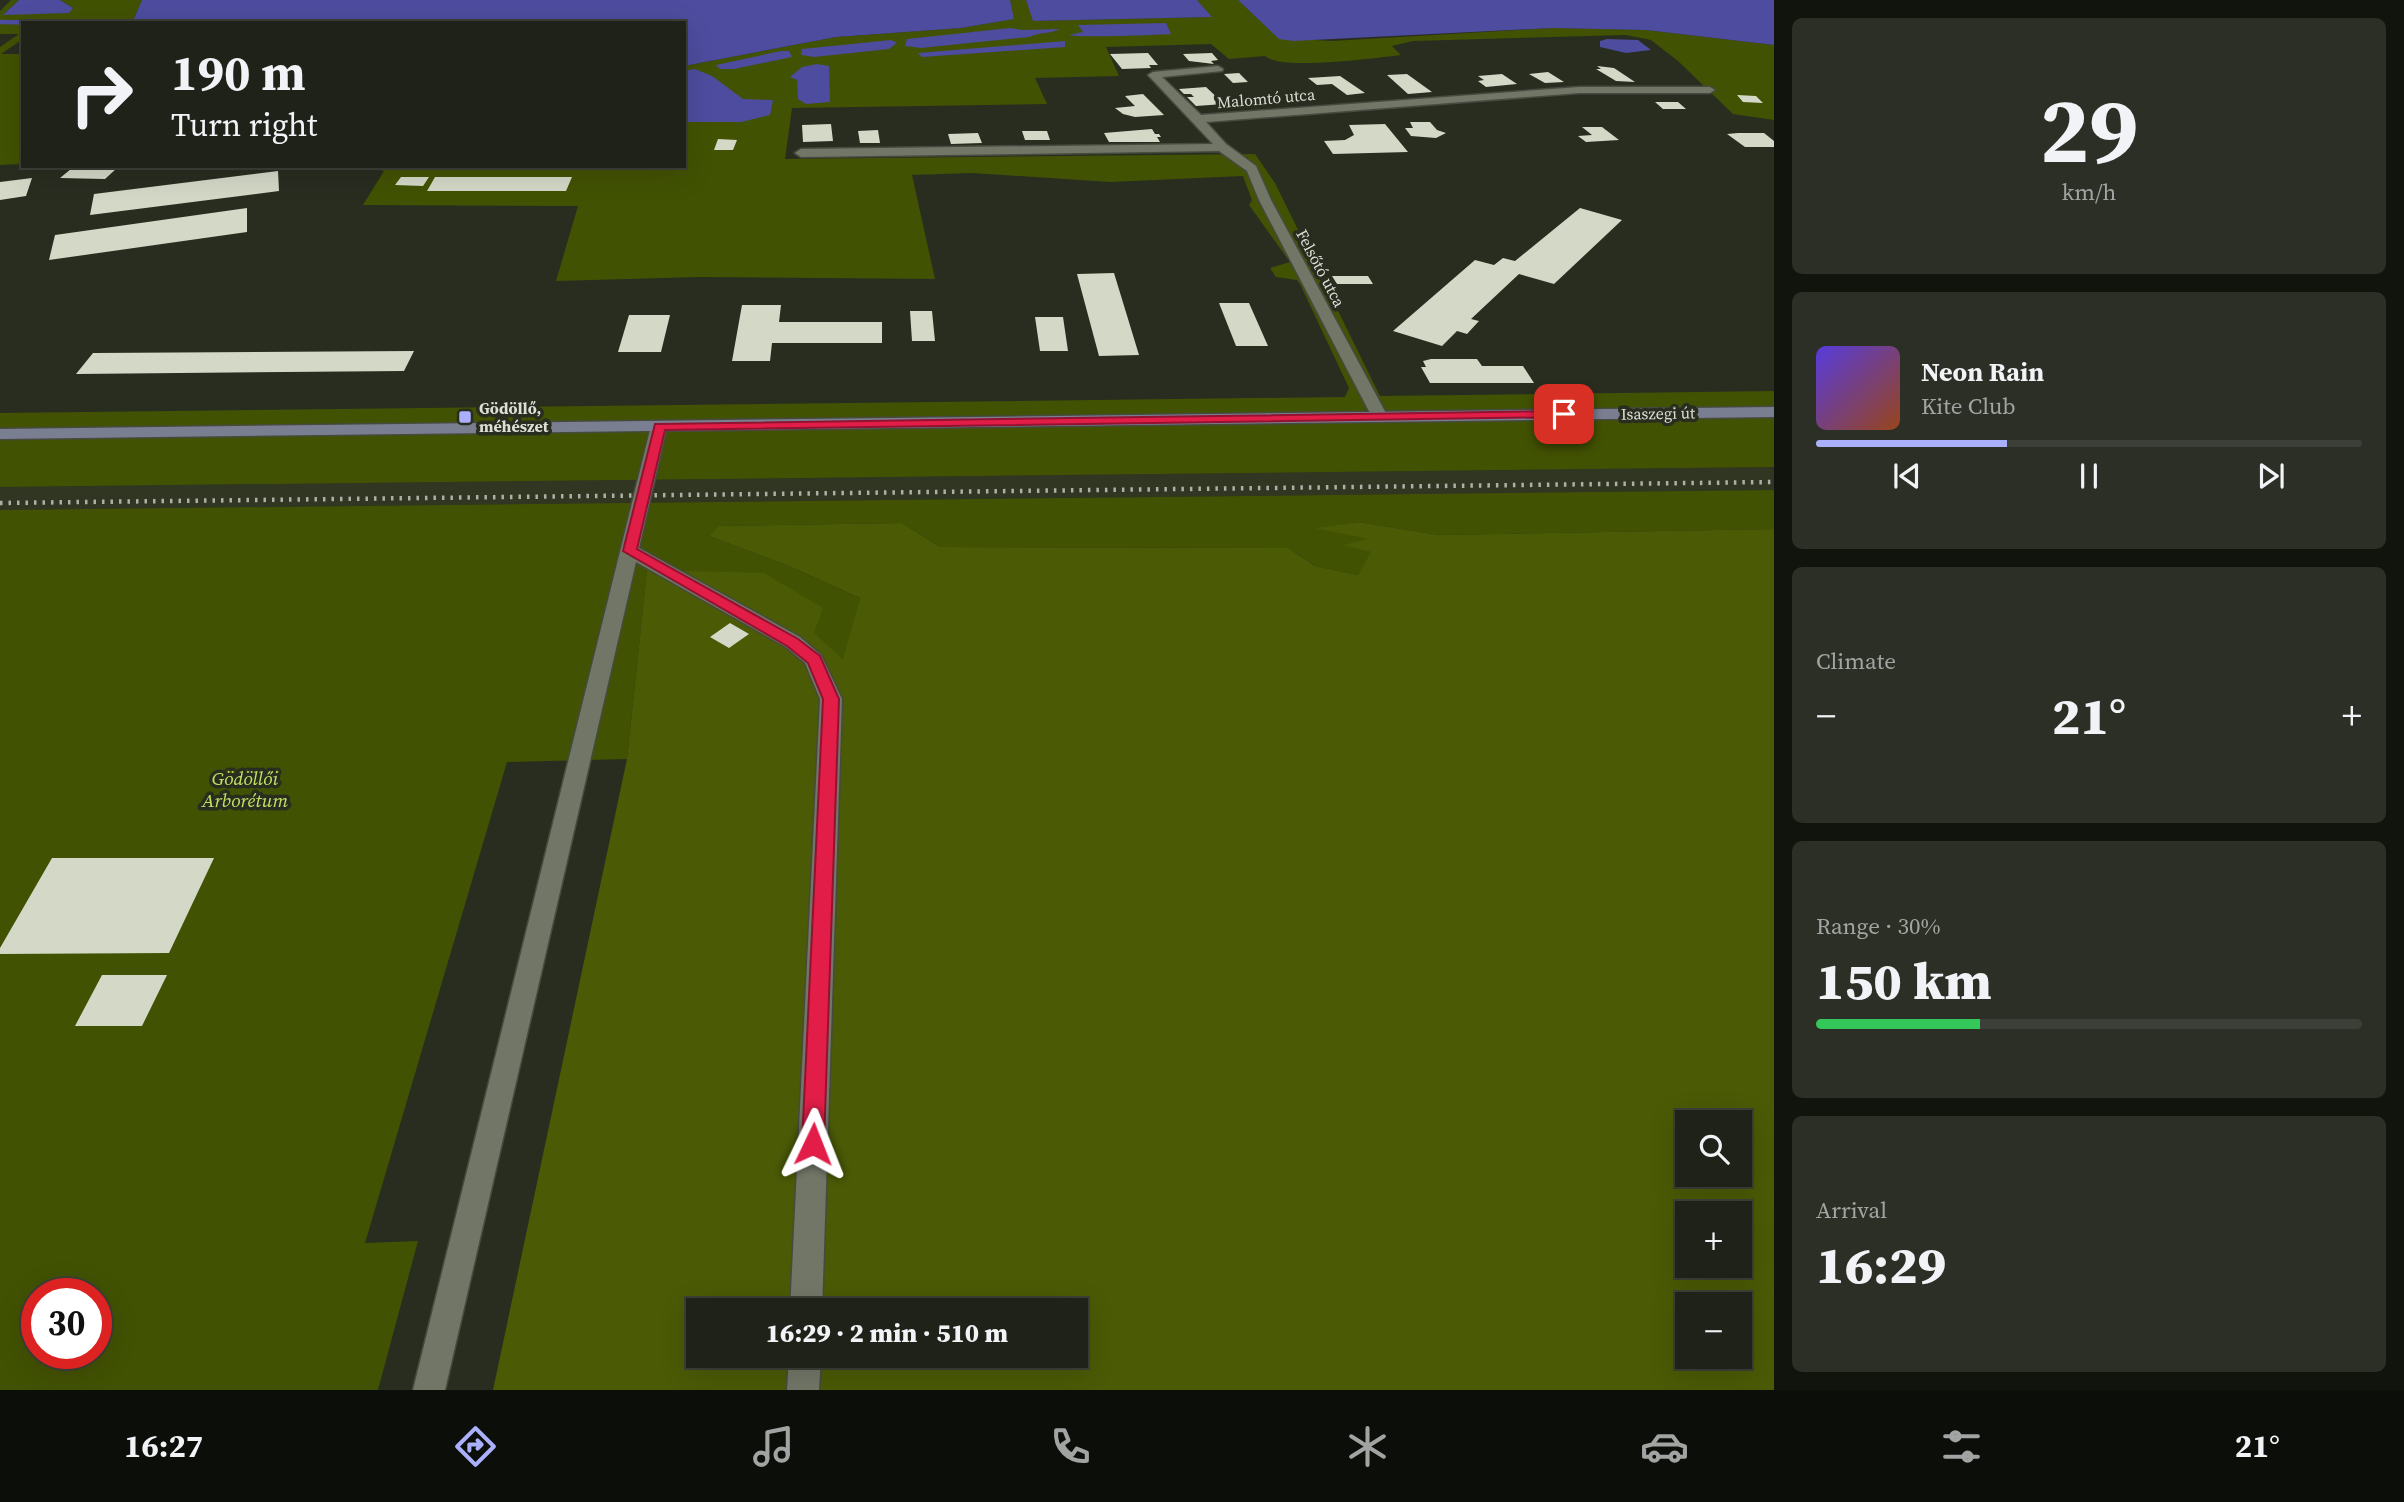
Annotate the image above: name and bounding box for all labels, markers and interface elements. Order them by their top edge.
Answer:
text: 190 m [171,39,306,106]
icon: right [56,49,147,140]
text: 29 [2040,68,2138,192]
street label: Malomtó utca [1216,83,1317,113]
text: Turn right [171,103,317,147]
text: km/h [2062,176,2116,208]
street label: Felsőtó utca [1291,225,1351,312]
text: Neon Rain [1921,354,2044,390]
pin [1534,384,1594,444]
text: Kite Club [1921,390,2016,422]
icon: arrive [1545,395,1583,433]
place label: Gödöllő, méhészet [479,397,549,437]
street label: Isaszegi út [1621,401,1696,425]
marker: Gödöllő, méhészet [457,409,473,425]
icon: previous [1888,457,1926,495]
icon: pause [2070,457,2108,495]
icon: next [2252,457,2290,495]
text: Climate [1816,645,1896,677]
text: 21° [2052,680,2126,751]
text: − [1816,690,1836,742]
text: + [2342,690,2362,742]
park label: Gödöllői Arborétum [201,765,288,813]
text: Range · 30% [1816,910,1941,942]
text: 150 km [1816,945,1992,1016]
position arrow [776,1107,850,1181]
map controls [1675,1110,1752,1369]
button: search [1675,1110,1752,1187]
text: Arrival [1816,1194,1887,1226]
button: + [1675,1201,1752,1278]
text: 16:29 [1816,1229,1946,1300]
speed limit sign: 30 [21,1278,112,1369]
button: − [1675,1292,1752,1369]
text: 16:29 · 2 min · 510 m [766,1315,1008,1351]
icon: directions [451,1422,500,1471]
icon: music [749,1422,798,1471]
icon: phone [1046,1422,1095,1471]
icon: climate [1343,1422,1392,1471]
icon: car [1640,1422,1689,1471]
icon: filters [1937,1422,1986,1471]
text: 16:27 [124,1424,203,1468]
text: 21° [2235,1424,2280,1468]

